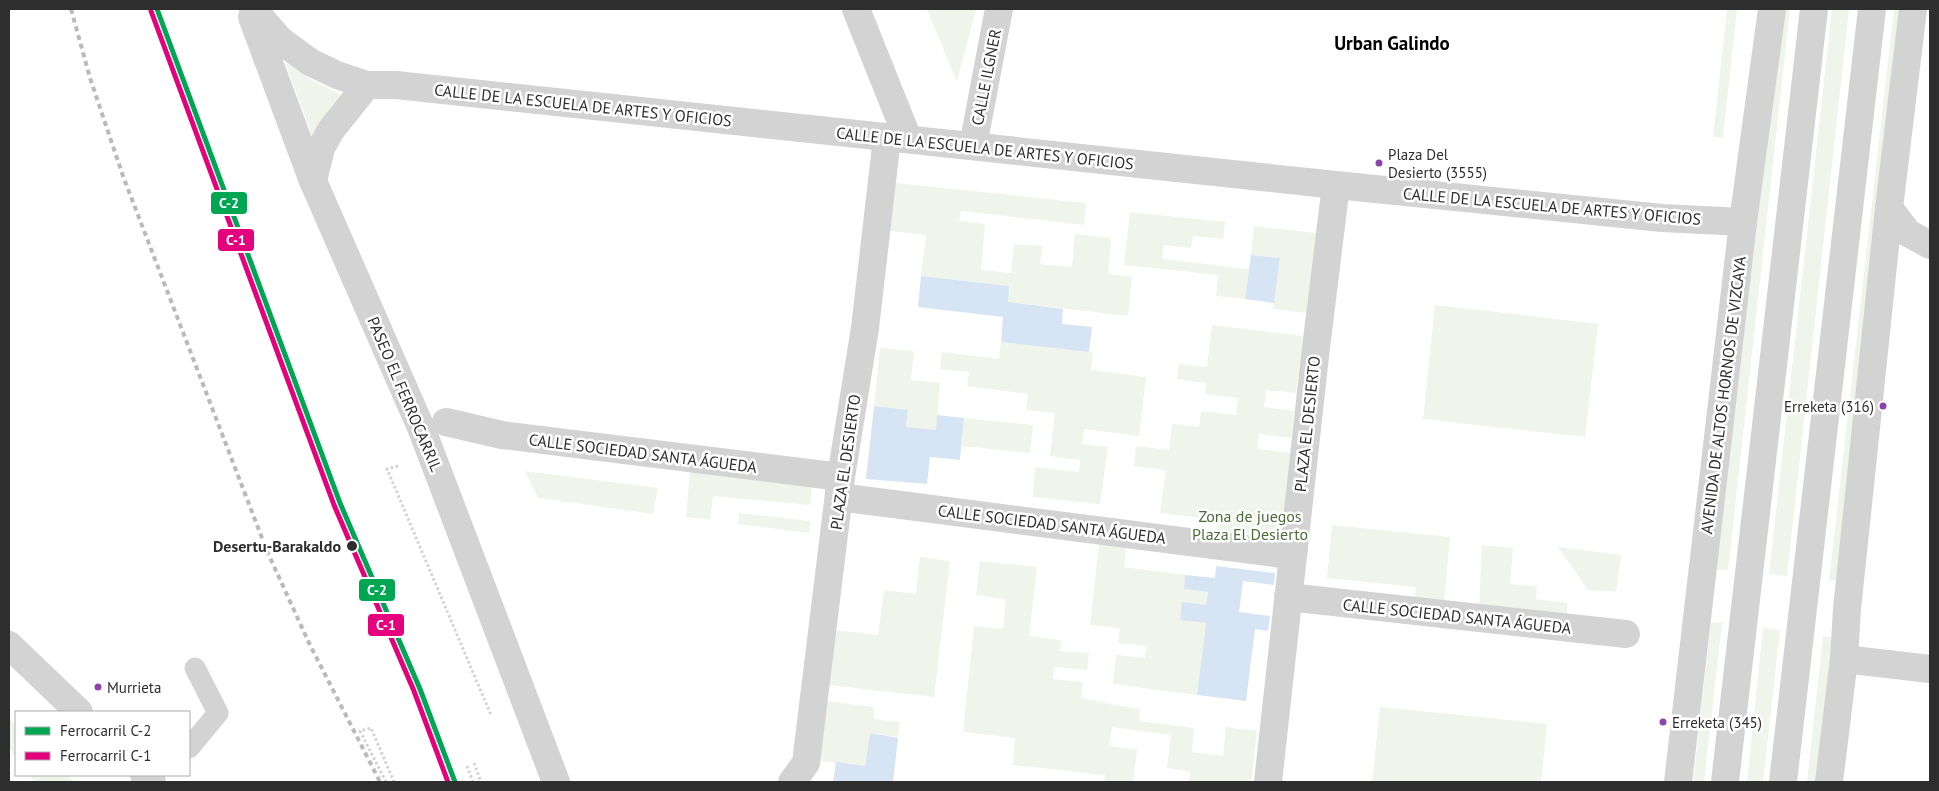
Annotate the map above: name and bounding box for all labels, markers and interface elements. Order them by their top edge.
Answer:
street label: CALLE ILGNER [967,27,1005,127]
district label: Urban Galindo [1334,31,1450,55]
street label: CALLE DE LA ESCUELA DE ARTES Y OFICIOS [433,79,733,131]
street label: CALLE DE LA ESCUELA DE ARTES Y OFICIOS [835,122,1135,174]
place label: Plaza Del Desierto (3555) [1388,145,1487,182]
marker: Plaza Del Desierto (3555) [1374,158,1384,168]
street label: CALLE DE LA ESCUELA DE ARTES Y OFICIOS [1402,183,1702,229]
line badge: C-2 [210,191,248,215]
text: C-2 [219,194,239,212]
line badge: C-1 [217,228,255,252]
text: C-1 [226,231,246,249]
street label: AVENIDA DE ALTOS HORNOS DE VIZCAYA [1696,254,1750,535]
street label: PASEO EL FERROCARRIL [363,314,447,474]
street label: PLAZA EL DESIERTO [1290,355,1324,493]
street label: PLAZA EL DESIERTO [826,393,864,531]
place label: Erreketa (316) [1784,397,1874,416]
marker: Erreketa (316) [1878,401,1888,411]
street label: CALLE SOCIEDAD SANTA ÁGUEDA [528,429,759,477]
street label: CALLE SOCIEDAD SANTA ÁGUEDA [937,500,1168,548]
park label: Zona de juegos Plaza El Desierto [1192,506,1308,544]
place label: Desertu-Barakaldo [213,536,341,556]
marker: Desertu-Barakaldo [345,539,359,553]
line badge: C-2 [358,578,396,602]
text: C-2 [367,581,387,599]
street label: CALLE SOCIEDAD SANTA ÁGUEDA [1342,594,1573,638]
line badge: C-1 [367,613,405,637]
text: C-1 [376,616,396,634]
place label: Murrieta [107,678,161,697]
marker: Murrieta [93,682,103,692]
legend [15,711,190,776]
place label: Erreketa (345) [1672,713,1762,732]
marker: Erreketa (345) [1658,717,1668,727]
text: Ferrocarril C-2 [60,721,151,740]
text: Ferrocarril C-1 [60,746,151,765]

